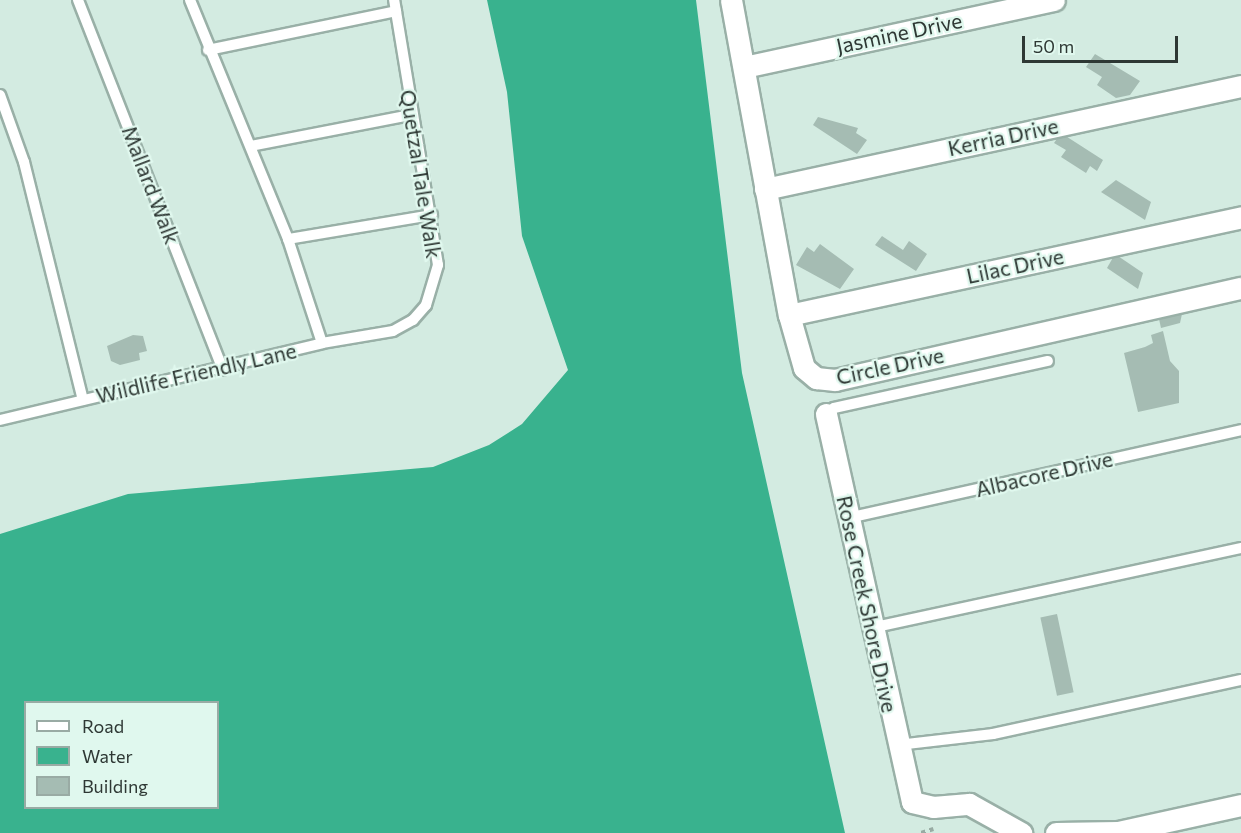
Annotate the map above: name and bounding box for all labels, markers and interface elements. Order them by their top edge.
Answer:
street label: Jasmine Drive [834,7,964,59]
scale bar [1025,24,1181,62]
text: 50 m [1033,35,1074,57]
street label: Quetzal Tale Walk [395,88,447,260]
street label: Kerria Drive [945,113,1061,161]
street label: Mallard Walk [117,122,185,248]
street label: Lilac Drive [964,243,1066,289]
street label: Wildlife Friendly Lane [93,338,299,408]
street label: Circle Drive [834,342,946,390]
street label: Albacore Drive [973,446,1115,502]
street label: Rose Creek Shore Drive [832,493,902,715]
legend [24,701,219,809]
text: Road [82,715,124,737]
text: Water [82,745,133,767]
text: Building [82,775,148,797]

